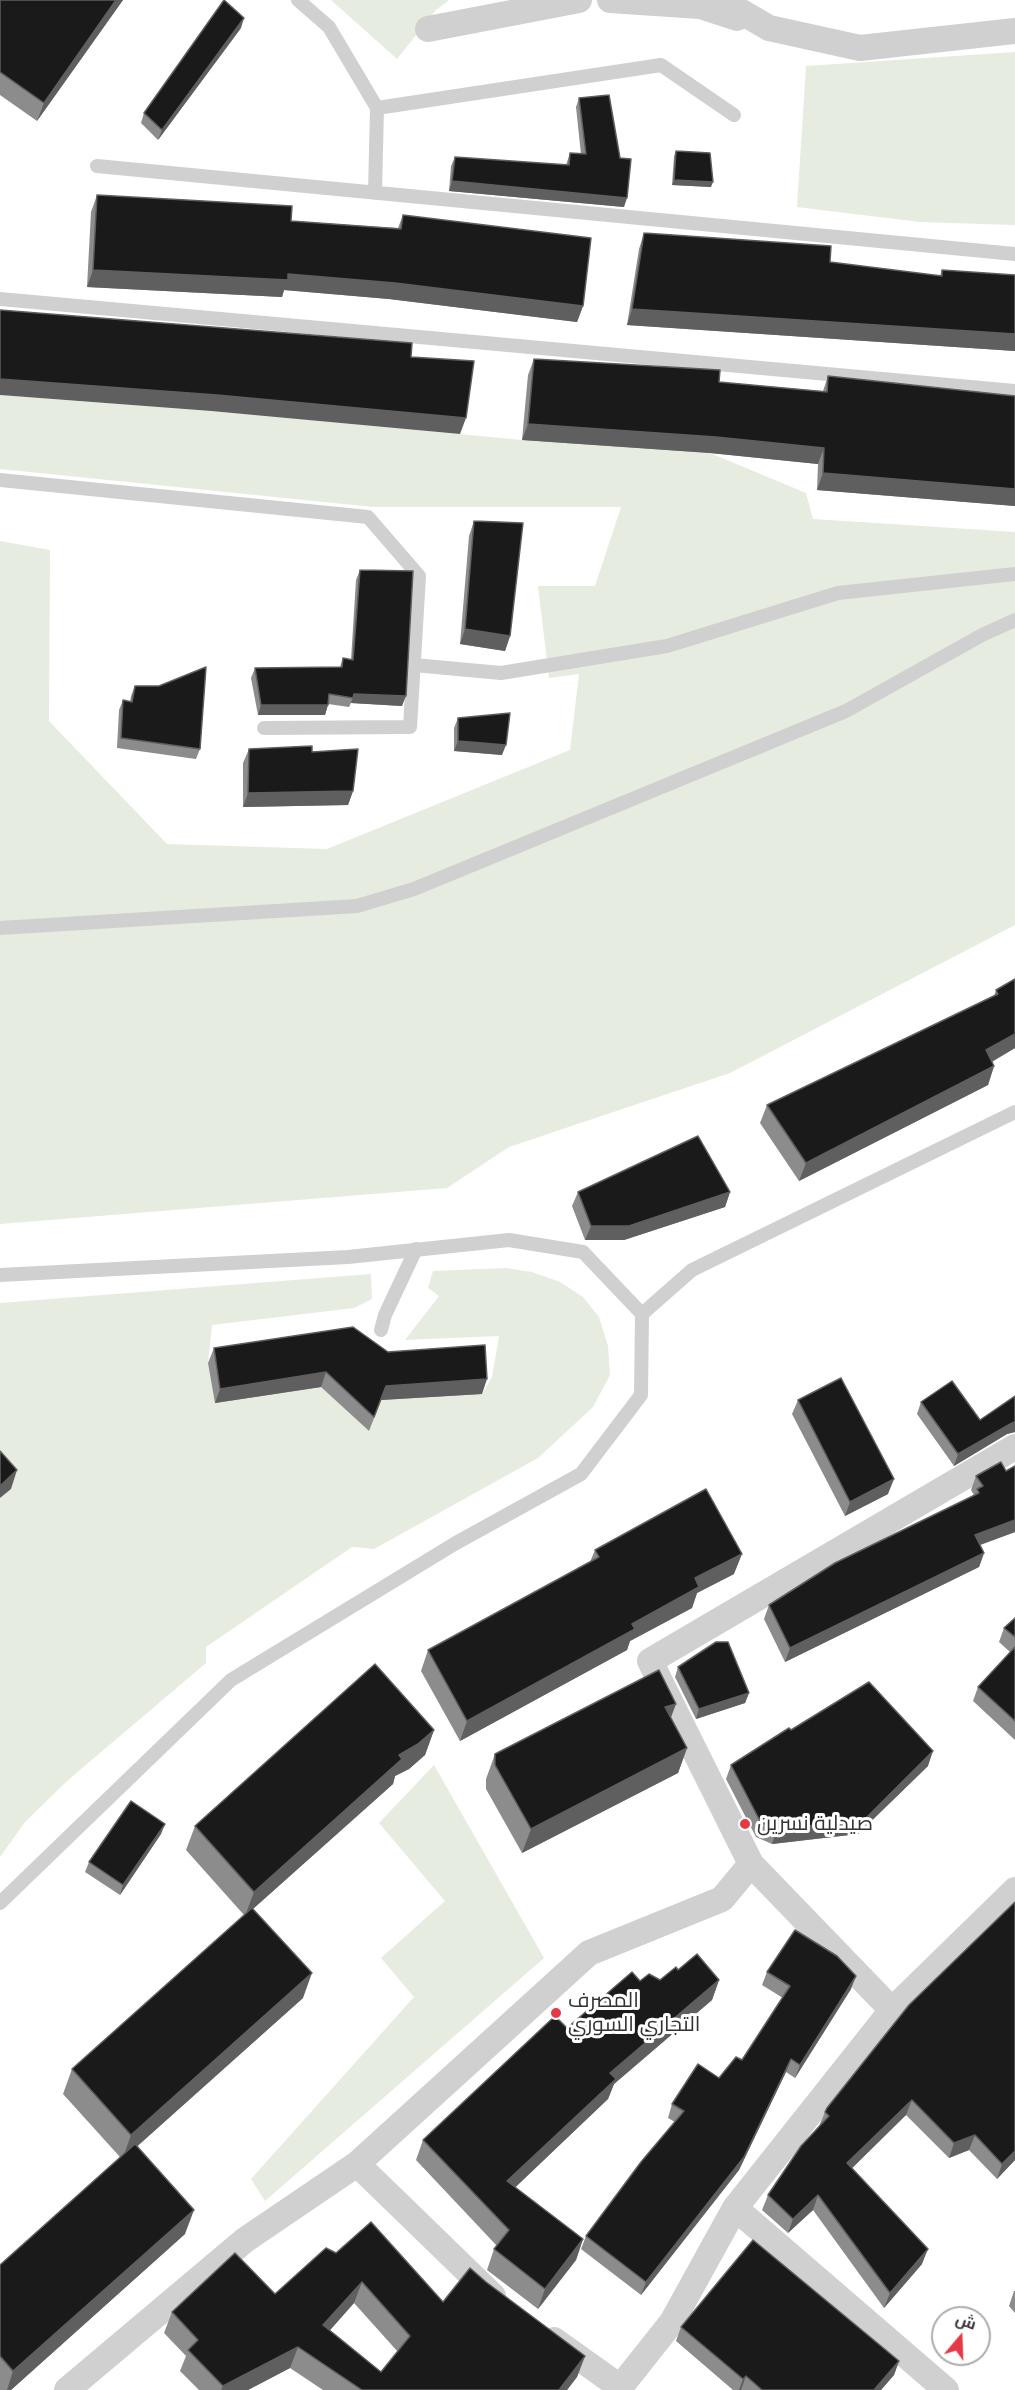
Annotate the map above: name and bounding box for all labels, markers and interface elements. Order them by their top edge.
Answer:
place label: صيدلية نسرين [757,1811,873,1837]
marker: صيدلية نسرين [738,1817,752,1831]
place label: المصرف التجاري السوري [568,1988,700,2038]
marker: المصرف التجاري السوري [549,2006,563,2020]
north arrow [931,2306,991,2366]
text: ش [953,2308,979,2334]

